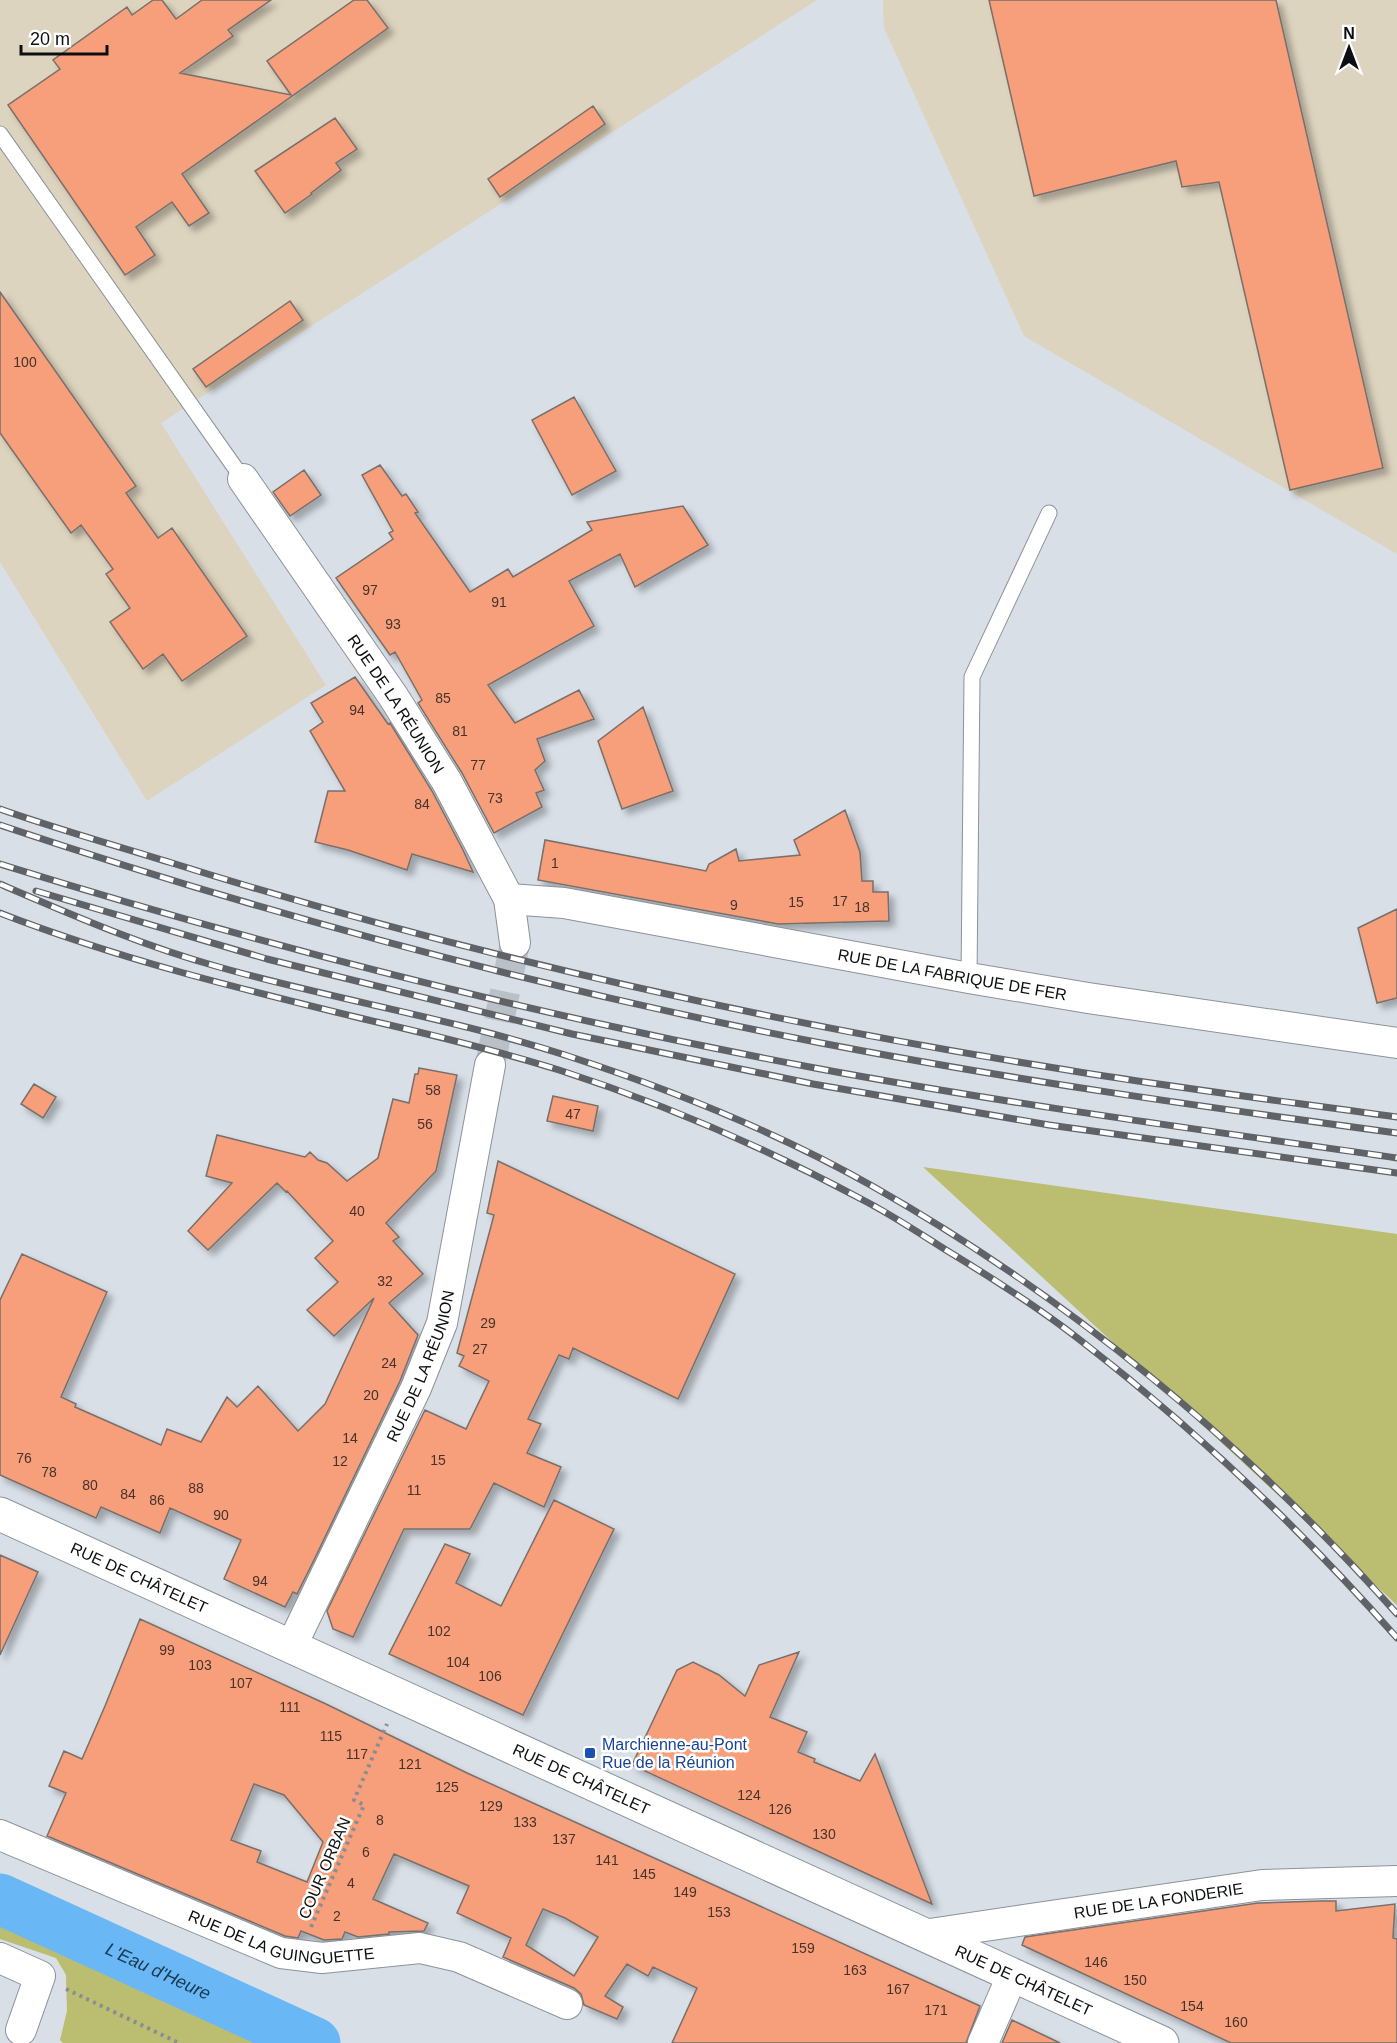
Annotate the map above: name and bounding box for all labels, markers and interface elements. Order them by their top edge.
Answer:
scale bar [21,18,106,56]
north arrow [1319,18,1379,78]
text: N [1343,25,1355,42]
text: 20 m [30,29,70,49]
house number: 100 [13,354,37,370]
house number: 97 [362,582,378,598]
house number: 91 [491,594,507,610]
house number: 93 [385,616,401,632]
street label: RUE DE LA RÉUNION [344,632,447,776]
house number: 85 [435,690,451,706]
house number: 94 [349,702,365,718]
house number: 81 [452,723,468,739]
house number: 77 [470,757,486,773]
house number: 73 [487,790,503,806]
house number: 84 [414,796,430,812]
house number: 1 [551,855,559,871]
house number: 17 [832,893,848,909]
house number: 15 [788,894,804,910]
house number: 9 [730,897,738,913]
house number: 18 [854,899,870,915]
street label: RUE DE LA FABRIQUE DE FER [836,946,1068,1003]
house number: 58 [425,1082,441,1098]
house number: 47 [565,1106,581,1122]
house number: 56 [417,1116,433,1132]
house number: 40 [349,1203,365,1219]
house number: 32 [377,1273,393,1289]
street label: RUE DE LA RÉUNION [383,1289,457,1445]
house number: 29 [480,1315,496,1331]
house number: 27 [472,1341,488,1357]
house number: 24 [381,1355,397,1371]
house number: 20 [363,1387,379,1403]
house number: 14 [342,1430,358,1446]
house number: 76 [16,1450,32,1466]
house number: 15 [430,1452,446,1468]
house number: 12 [332,1453,348,1469]
house number: 78 [41,1464,57,1480]
house number: 80 [82,1477,98,1493]
house number: 88 [188,1480,204,1496]
house number: 11 [407,1482,421,1498]
house number: 84 [120,1486,136,1502]
house number: 86 [149,1492,165,1508]
house number: 90 [213,1507,229,1523]
street label: RUE DE CHÂTELET [68,1539,210,1616]
house number: 94 [252,1573,268,1589]
house number: 102 [427,1623,451,1639]
house number: 99 [159,1642,175,1658]
house number: 104 [446,1654,470,1670]
house number: 103 [188,1657,212,1673]
house number: 106 [478,1668,502,1684]
house number: 107 [229,1675,253,1691]
house number: 111 [279,1699,301,1715]
house number: 115 [320,1728,342,1744]
place label: Marchienne-au-Pont Rue de la Réunion [602,1736,748,1771]
street label: RUE DE CHÂTELET [510,1741,653,1818]
house number: 117 [346,1746,368,1762]
marker: Marchienne-au-Pont Rue de la Réunion [583,1746,597,1760]
house number: 121 [398,1756,422,1772]
house number: 125 [435,1779,459,1795]
house number: 124 [737,1787,761,1803]
house number: 129 [479,1798,503,1814]
house number: 126 [768,1801,792,1817]
house number: 8 [376,1812,384,1828]
house number: 133 [513,1814,537,1830]
street label: COUR ORBAN [295,1815,353,1921]
house number: 130 [812,1826,836,1842]
house number: 137 [552,1831,576,1847]
house number: 6 [362,1844,370,1860]
house number: 141 [595,1852,619,1868]
house number: 145 [632,1866,656,1882]
house number: 4 [347,1875,355,1891]
street label: RUE DE LA FONDERIE [1073,1880,1244,1922]
house number: 149 [673,1884,697,1900]
house number: 153 [707,1904,731,1920]
street label: RUE DE LA GUINGUETTE [186,1907,375,1967]
house number: 2 [333,1908,341,1924]
water label: L'Eau d'Heure [103,1939,214,2004]
house number: 159 [791,1940,815,1956]
street label: RUE DE CHÂTELET [953,1942,1095,2019]
house number: 146 [1084,1954,1108,1970]
house number: 163 [843,1962,867,1978]
house number: 150 [1123,1972,1147,1988]
house number: 167 [886,1981,910,1997]
house number: 154 [1180,1998,1204,2014]
house number: 171 [924,2002,948,2018]
house number: 160 [1224,2014,1248,2030]

